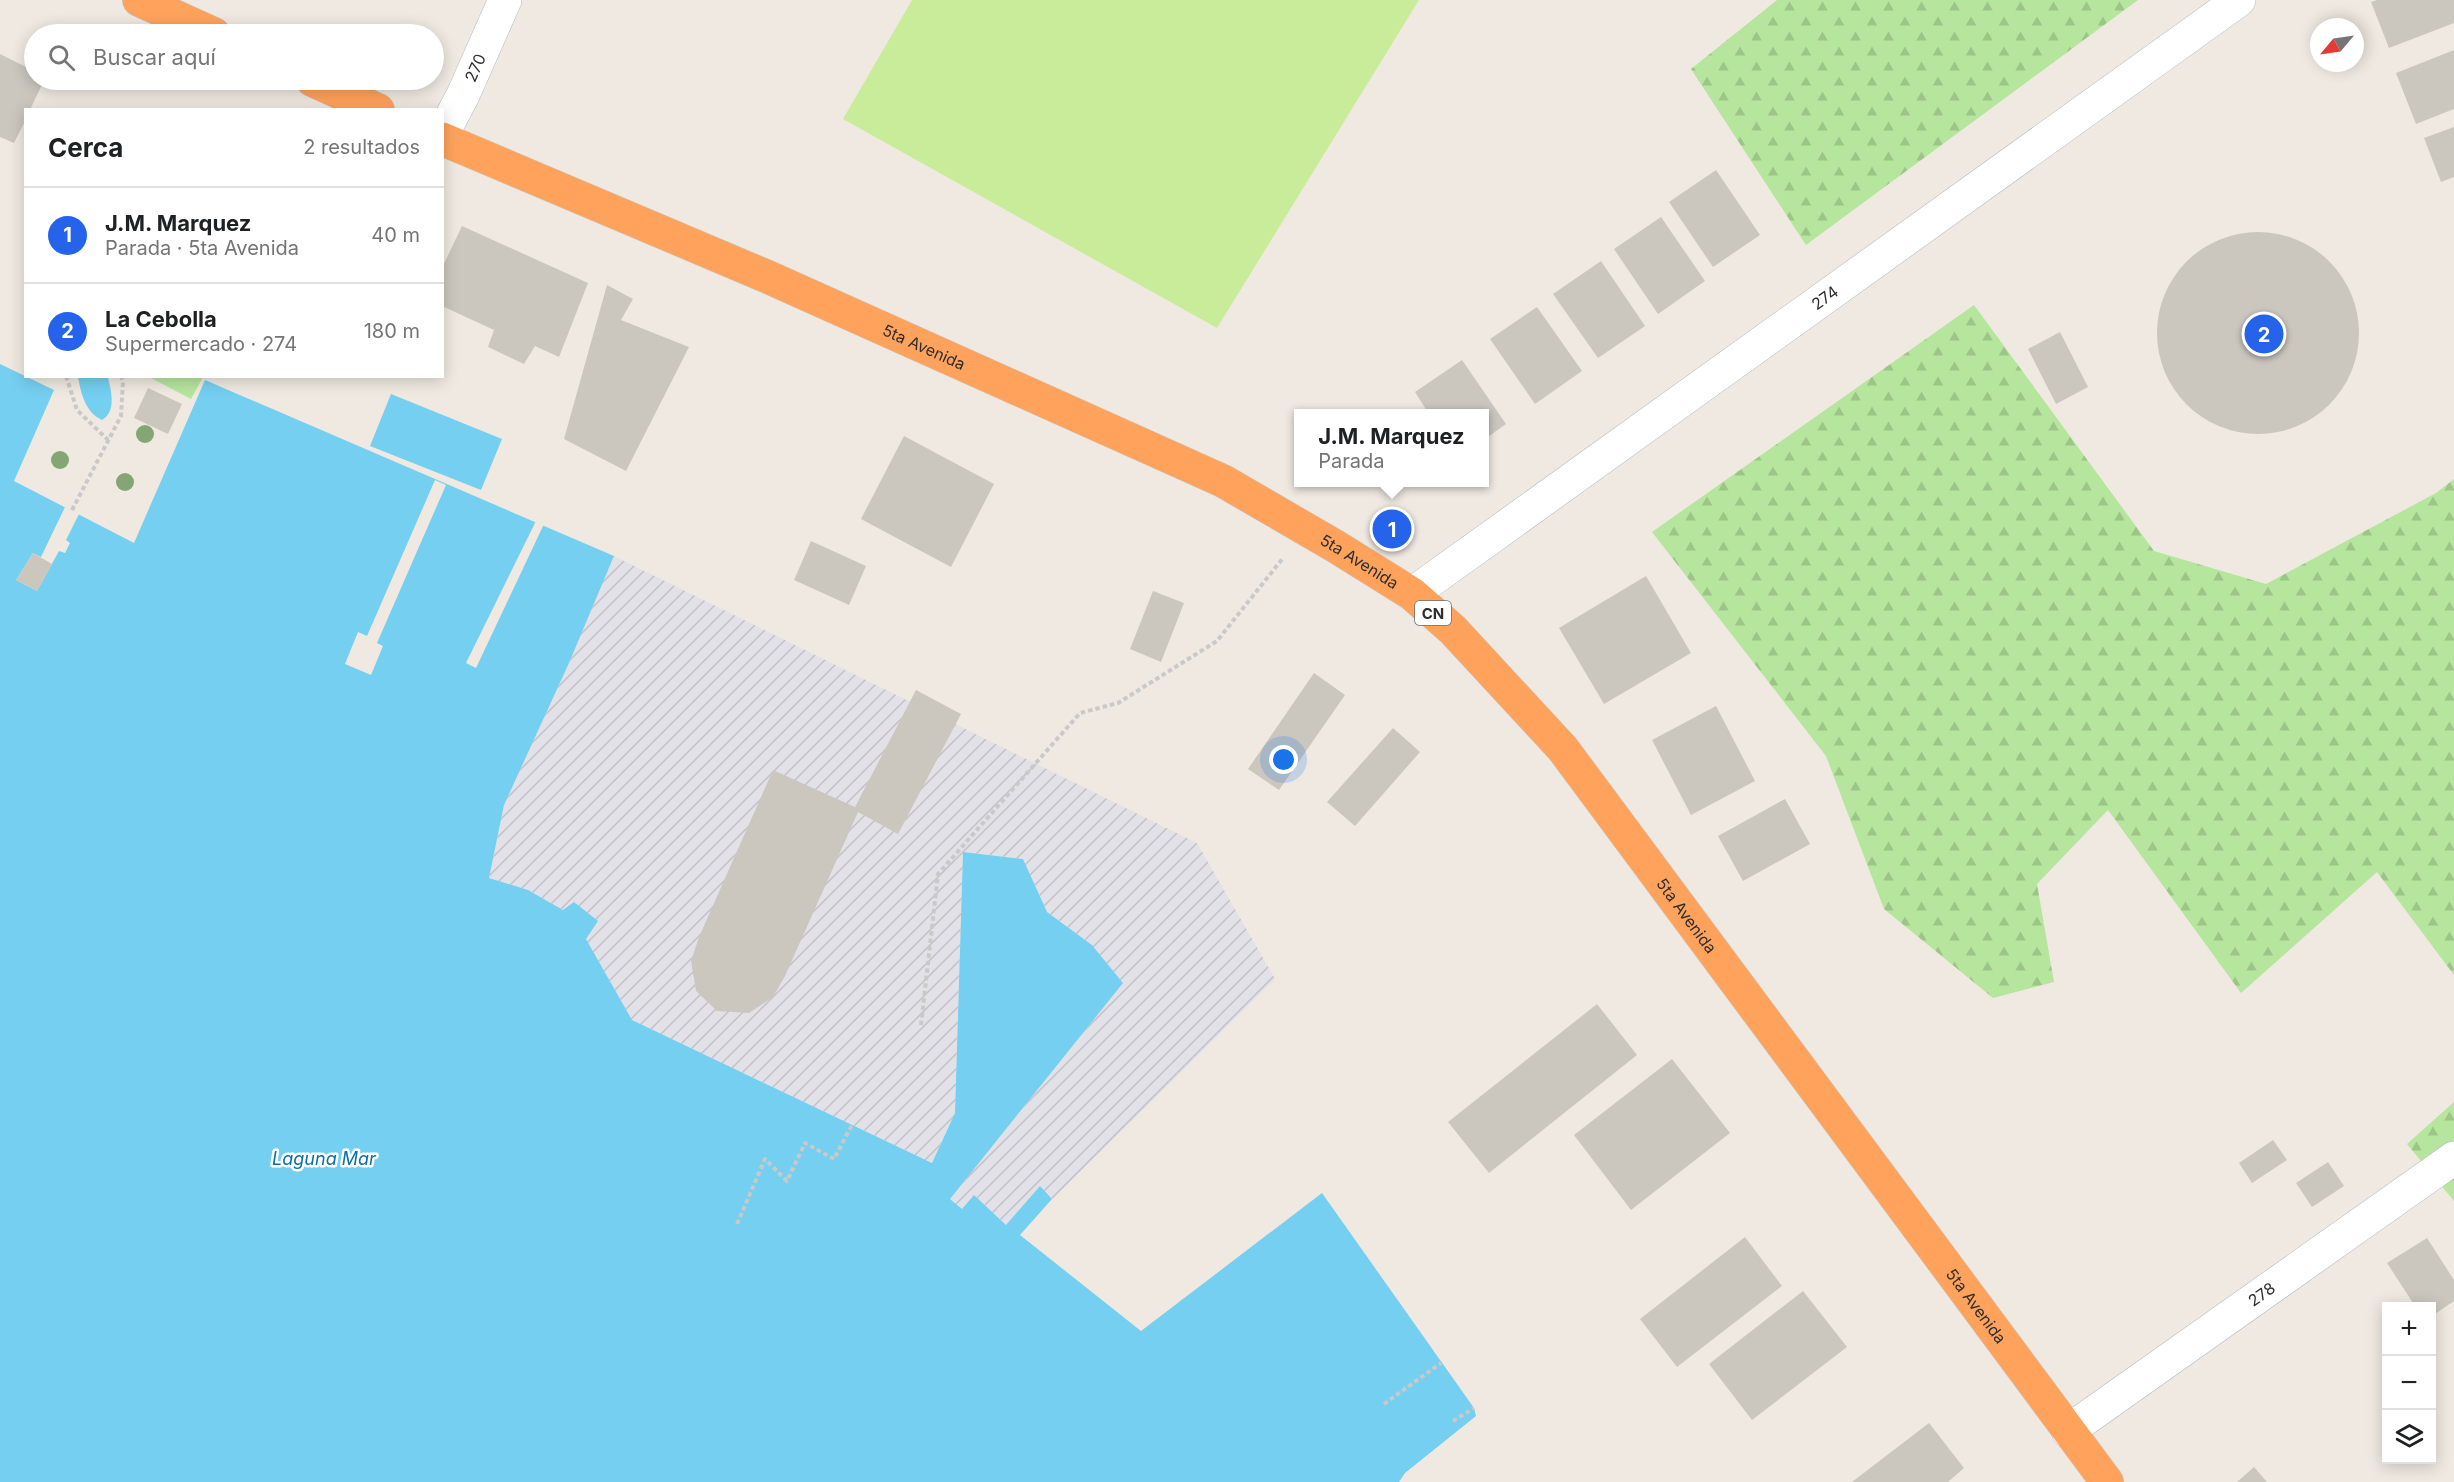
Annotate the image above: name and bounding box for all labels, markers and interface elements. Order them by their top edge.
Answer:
north arrow [2310,18,2364,72]
search box [24,24,444,90]
icon: search [45,41,78,74]
text: Buscar aquí [93,44,216,70]
street label: 270 [460,51,490,85]
text: Cerca [48,132,123,163]
text: 2 resultados [303,135,420,159]
text: J.M. Marquez [105,210,251,236]
text: 1 [63,223,72,247]
text: 40 m [371,223,420,247]
text: Parada · 5ta Avenida [105,236,299,260]
street label: 274 [1807,281,1842,314]
text: La Cebolla [105,306,217,332]
pin: 2 [2244,312,2284,356]
text: 2 [61,319,74,343]
text: 180 m [364,319,420,343]
street label: 5ta Avenida [880,320,969,374]
text: Supermercado · 274 [105,332,297,356]
popup [1294,409,1489,487]
text: J.M. Marquez [1318,423,1465,449]
text: Parada [1318,449,1385,473]
pin: 1 [1372,506,1412,552]
street label: 5ta Avenida [1317,530,1402,593]
road number: CN [1415,601,1451,625]
your location [1269,745,1298,774]
street label: 5ta Avenida [1652,874,1721,957]
water label: Laguna Mar [272,1148,377,1169]
street label: 5ta Avenida [1942,1264,2011,1347]
street label: 278 [2244,1278,2279,1311]
map controls [2382,1302,2436,1464]
button: + [2382,1302,2436,1356]
button: − [2382,1356,2436,1410]
button: layers [2382,1410,2436,1464]

